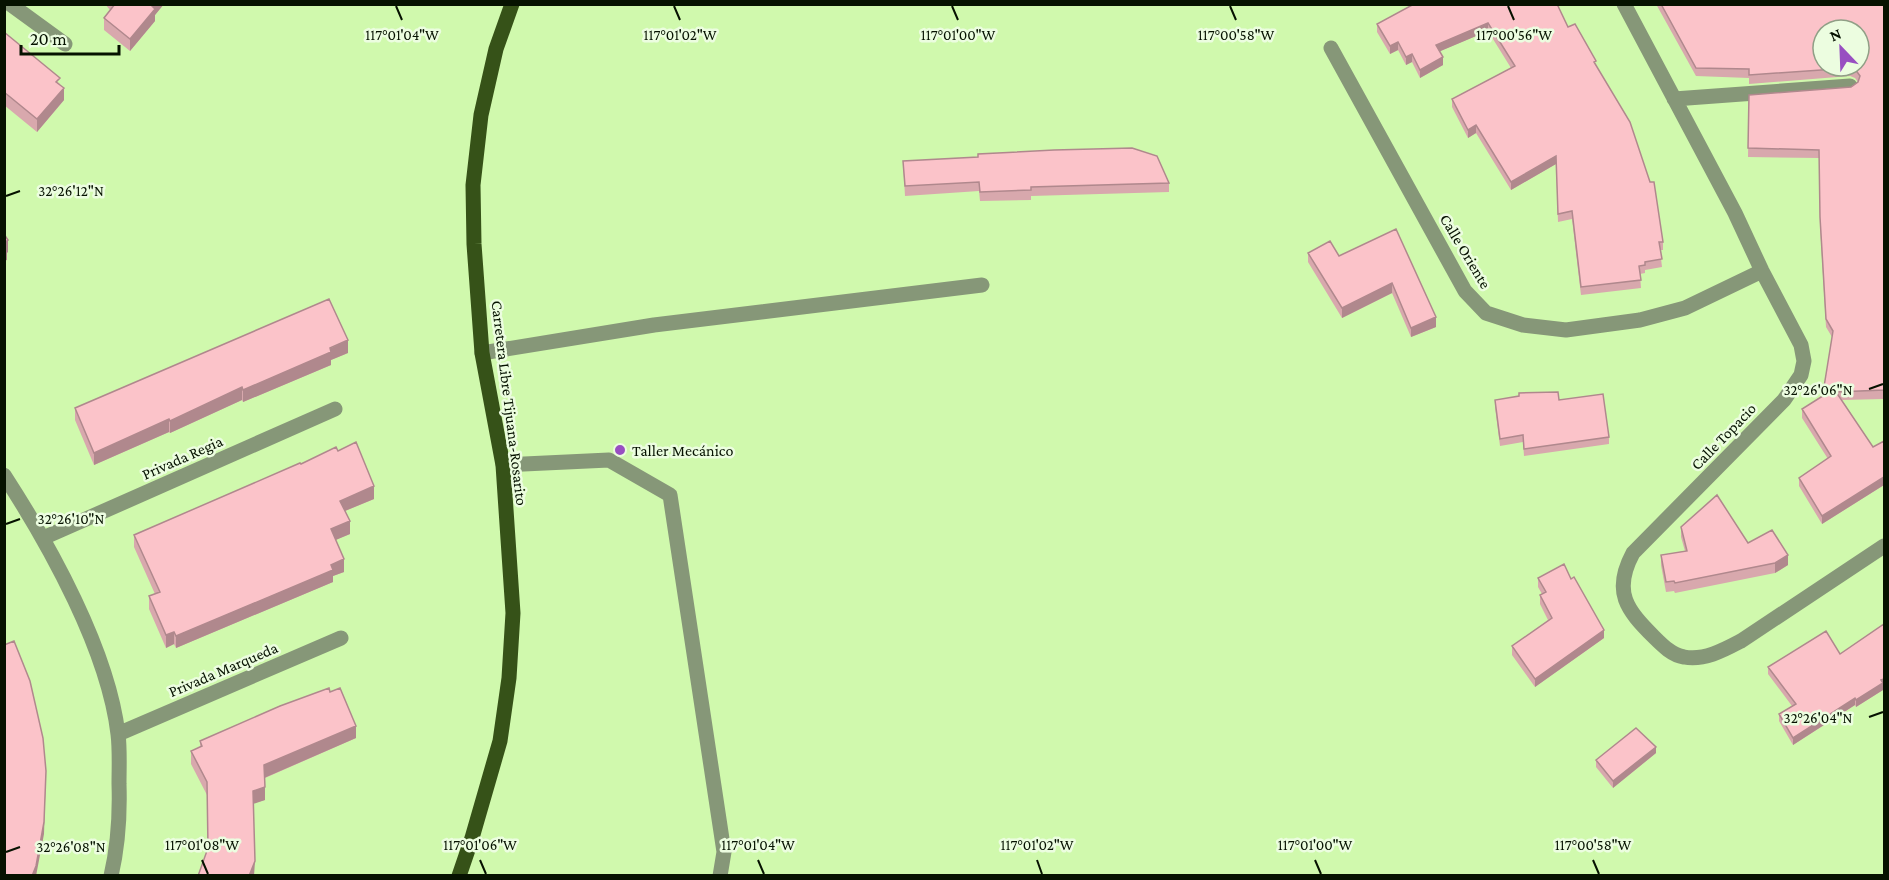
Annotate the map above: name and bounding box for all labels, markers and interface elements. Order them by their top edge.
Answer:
scale bar [21,18,118,56]
north arrow [1811,18,1871,78]
text: N [1827,25,1844,45]
text: 117°01'04"W [365,27,439,43]
text: 117°01'02"W [644,27,717,43]
text: 117°01'00"W [921,27,995,43]
text: 117°00'58"W [1198,27,1274,43]
text: 117°00'56"W [1476,27,1552,43]
text: 20 m [30,29,67,49]
text: 32°26'12"N [38,183,104,199]
street label: Calle Oriente [1437,211,1494,291]
street label: Carretera Libre Tijuana-Rosarito [487,300,531,507]
text: 32°26'06"N [1783,382,1853,398]
street label: Calle Topacio [1687,400,1760,474]
street label: Privada Regia [139,432,226,484]
place label: Taller Mecánico [632,442,733,459]
marker: Taller Mecánico [613,443,627,457]
text: 32°26'10"N [38,511,105,527]
street label: Privada Marqueda [166,639,281,701]
text: 32°26'04"N [1784,710,1853,726]
text: 117°01'08"W [165,837,239,853]
text: 117°01'06"W [443,837,517,853]
text: 117°01'04"W [721,837,795,853]
text: 117°01'02"W [1001,837,1074,853]
text: 117°01'00"W [1278,837,1352,853]
text: 117°00'58"W [1555,837,1631,853]
text: 32°26'08"N [36,839,106,855]

